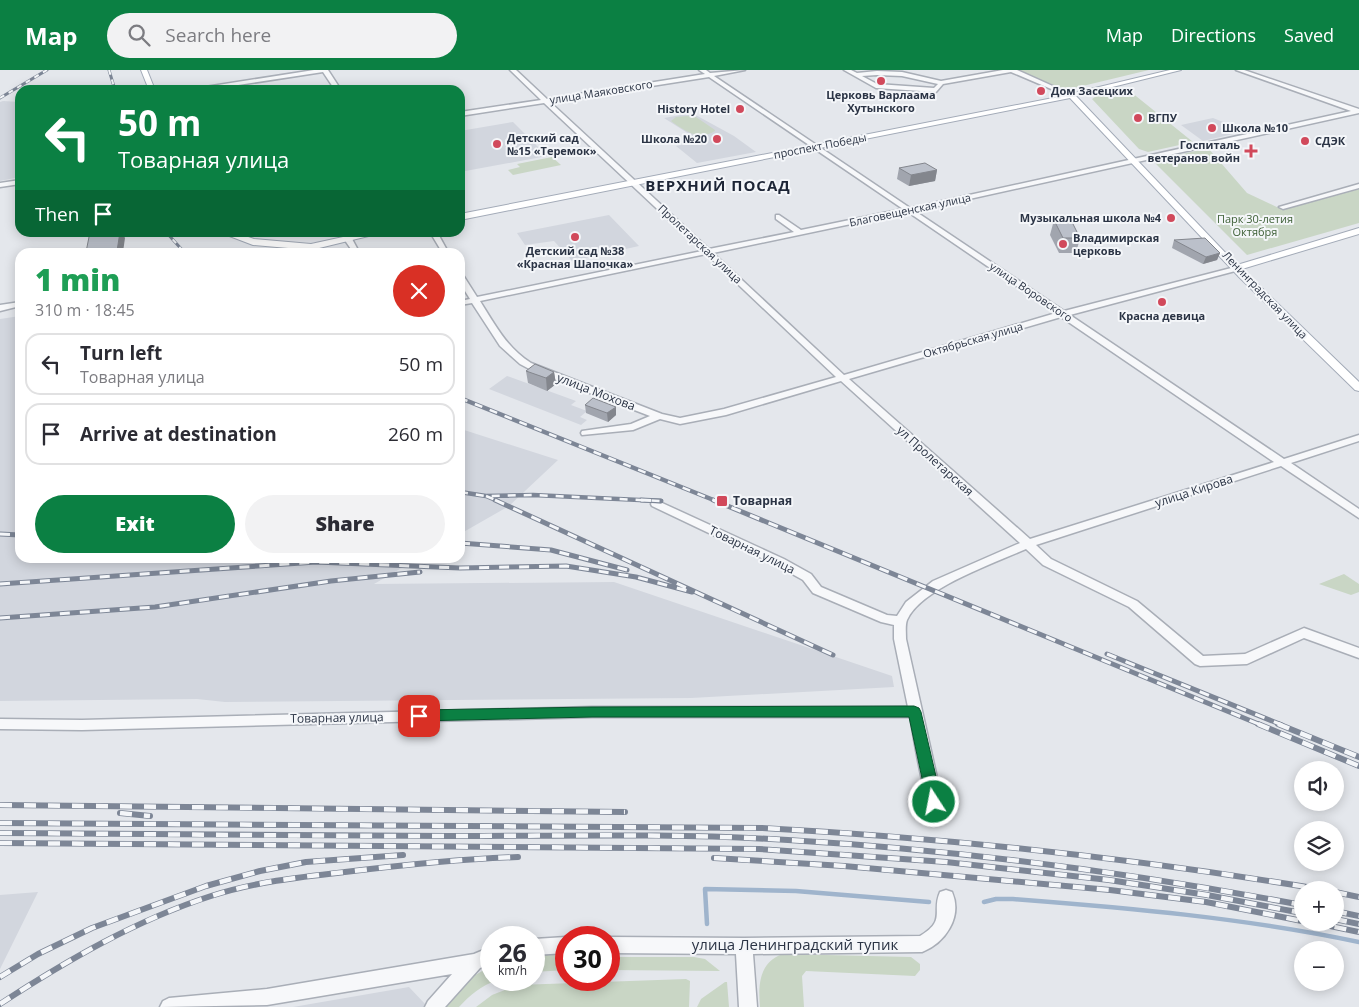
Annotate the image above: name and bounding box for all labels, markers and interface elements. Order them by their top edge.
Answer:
search box [107,13,457,58]
text: Map [25,19,77,52]
icon: search [125,21,153,49]
text: Search here [165,22,271,48]
text: Map [1106,23,1143,47]
text: Directions [1171,23,1256,47]
text: Saved [1284,23,1334,47]
marker: Церковь Варлаама Хутынского [875,75,887,87]
street label: улица Маяковского [548,76,654,107]
place label: Дом Засецких [1051,83,1134,98]
marker: Дом Засецких [1035,85,1047,97]
place label: Церковь Варлаама Хутынского [826,87,936,115]
text: 50 m [118,99,201,146]
place label: History Hotel [657,101,730,116]
marker: History Hotel [734,103,746,115]
icon: left [35,105,100,170]
place label: ВГПУ [1148,110,1178,125]
marker: ВГПУ [1132,112,1144,124]
place label: Школа №10 [1222,120,1288,135]
marker: Школа №10 [1206,122,1218,134]
street label: проспект Победы [772,129,868,162]
place label: Детский сад №15 «Теремок» [507,130,597,158]
place label: Школа №20 [641,131,707,146]
marker: Школа №20 [711,133,723,145]
place label: СДЭК [1315,133,1346,148]
marker: СДЭК [1299,135,1311,147]
place label: Госпиталь ветеранов войн [1148,137,1240,165]
marker: Детский сад №15 «Теремок» [491,138,503,150]
text: Товарная улица [118,144,289,174]
marker: Госпиталь ветеранов войн [1244,144,1258,158]
district label: ВЕРХНИЙ ПОСАД [645,175,791,195]
street label: Благовещенская улица [848,189,972,230]
icon: arrive [89,200,117,228]
text: Then [35,201,79,227]
street label: Пролетарская улица [655,201,746,287]
place label: Музыкальная школа №4 [1020,210,1162,225]
park label: Парк 30-летия Октября [1217,211,1293,239]
marker: Музыкальная школа №4 [1165,212,1177,224]
place label: Владимирская церковь [1073,230,1159,258]
marker: Детский сад №38 «Красная Шапочка» [569,231,581,243]
marker: Владимирская церковь [1057,238,1069,250]
place label: Детский сад №38 «Красная Шапочка» [517,243,634,271]
street label: Ленинградская улица [1219,248,1311,342]
street label: улица Воровского [987,258,1076,325]
text: 1 min [35,259,120,300]
button: close [393,265,445,317]
marker: Красна девица [1156,296,1168,308]
text: 310 m · 18:45 [35,299,135,321]
place label: Красна девица [1119,308,1205,323]
street label: Октябрьская улица [921,318,1024,361]
text: Turn left [80,340,162,366]
icon: left [37,350,65,378]
text: 50 m [399,351,443,377]
text: Товарная улица [80,366,205,388]
street label: улица Мохова [554,369,638,414]
icon: arrive [37,420,65,448]
text: Arrive at destination [80,421,277,447]
text: 260 m [388,421,443,447]
street label: ул Пролетарская [893,422,977,500]
street label: улица Кирова [1153,470,1235,511]
place label: Товарная [733,492,792,509]
marker: Товарная [715,494,729,508]
button: Exit [35,495,235,553]
button: Share [245,495,445,553]
street label: Товарная улица [706,521,798,578]
pin [398,695,440,737]
icon: arrive [405,702,433,730]
street label: Товарная улица [290,708,384,727]
map controls [1294,761,1344,991]
button: sound [1294,761,1344,811]
position arrow [907,775,959,827]
button: layers [1294,821,1344,871]
button: + [1294,881,1344,931]
speed limit sign: 30 [555,926,620,991]
street label: улица Ленинградский тупик [692,934,898,954]
text: 26 [498,935,527,969]
button: − [1294,941,1344,991]
text: km/h [498,962,527,979]

